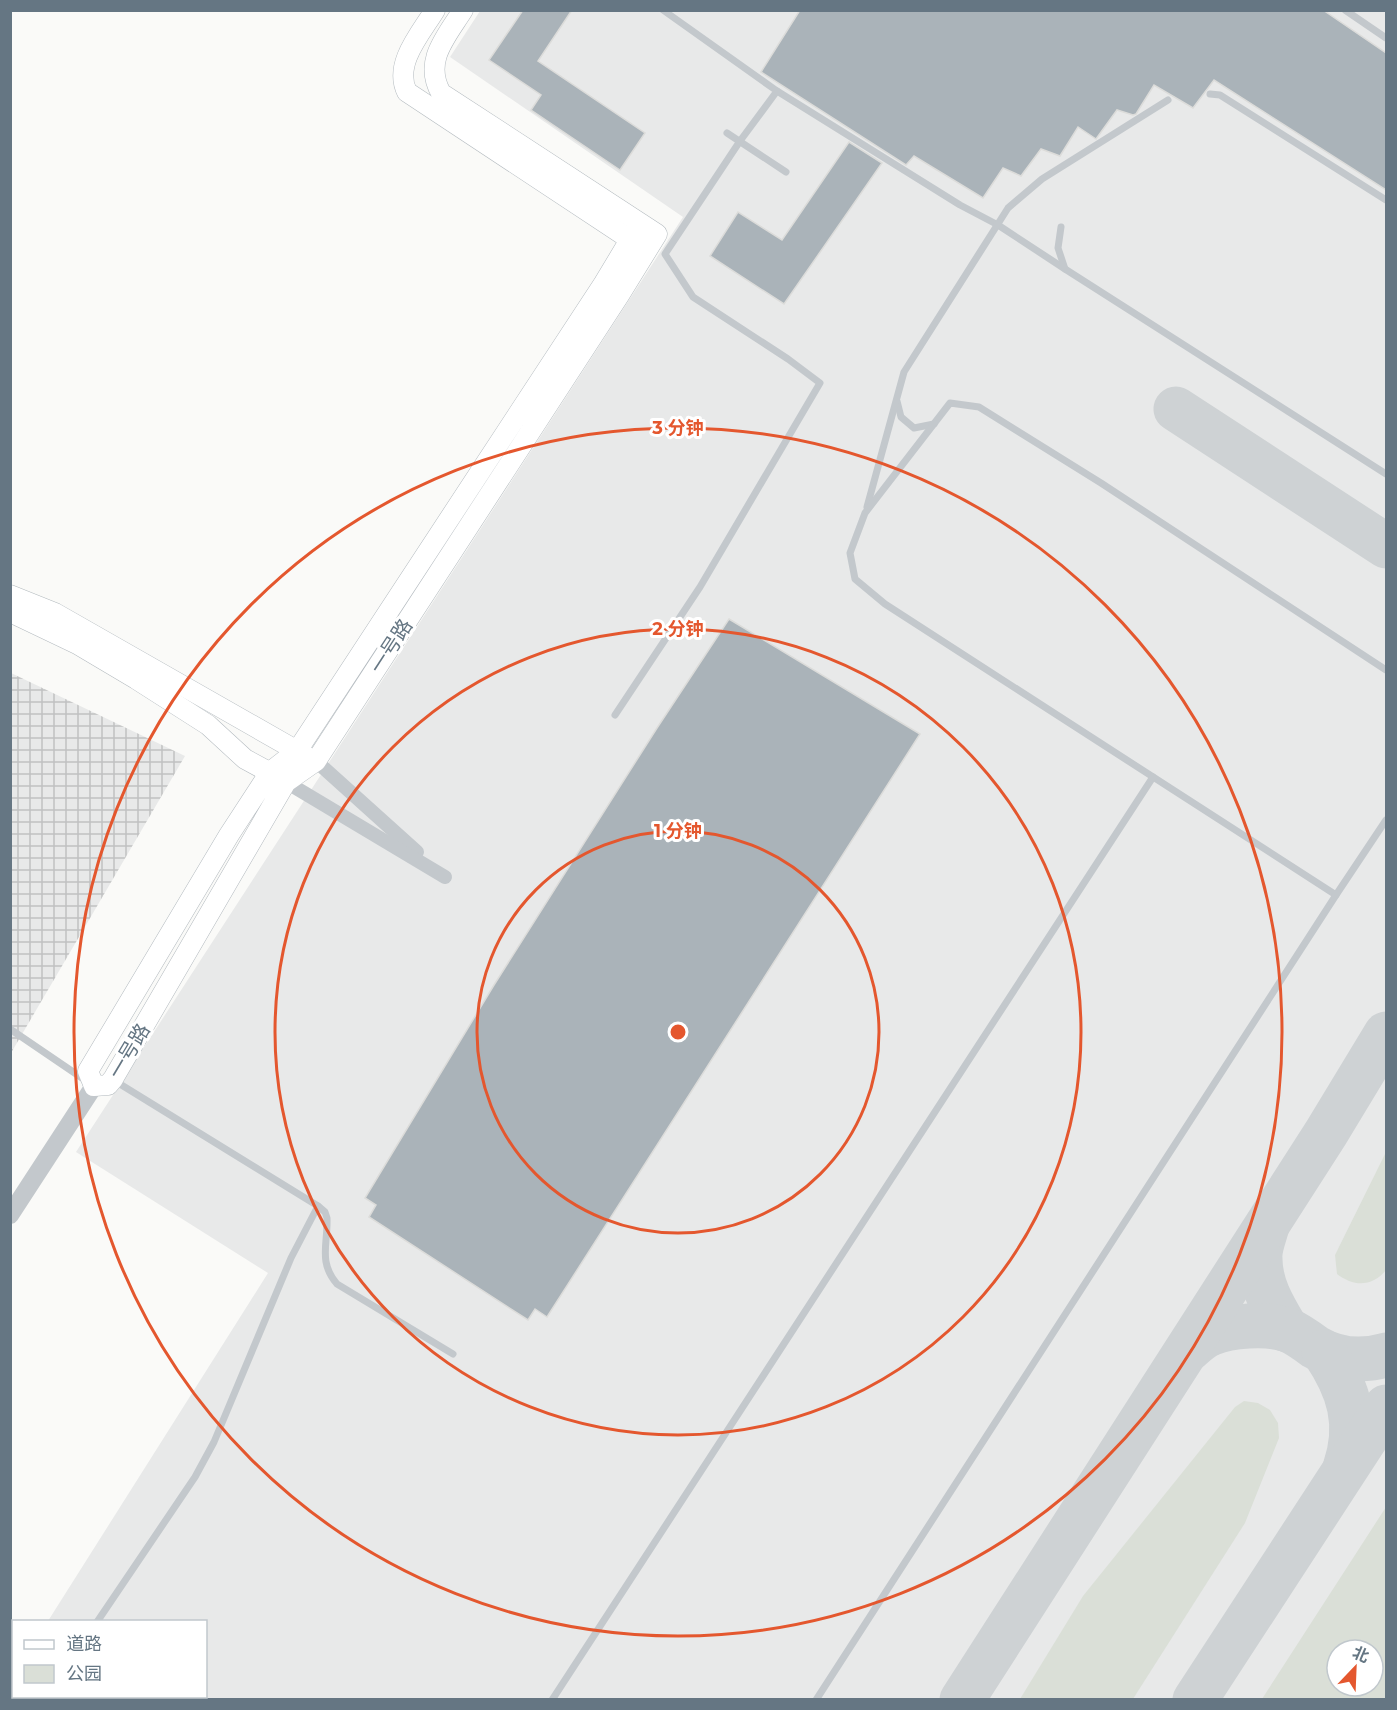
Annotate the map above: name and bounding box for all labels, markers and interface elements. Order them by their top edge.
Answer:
text: 3 分钟 [651,417,704,439]
street label: 一号路 [365,614,417,678]
text: 2 分钟 [652,618,704,640]
text: 1 分钟 [654,820,702,842]
street label: 一号路 [103,1019,155,1083]
centre of rings [668,1022,688,1042]
legend [12,1620,207,1698]
text: 道路 [66,1633,102,1655]
north arrow [1325,1638,1385,1698]
text: 北 [1350,1643,1372,1667]
text: 公园 [66,1663,102,1685]

